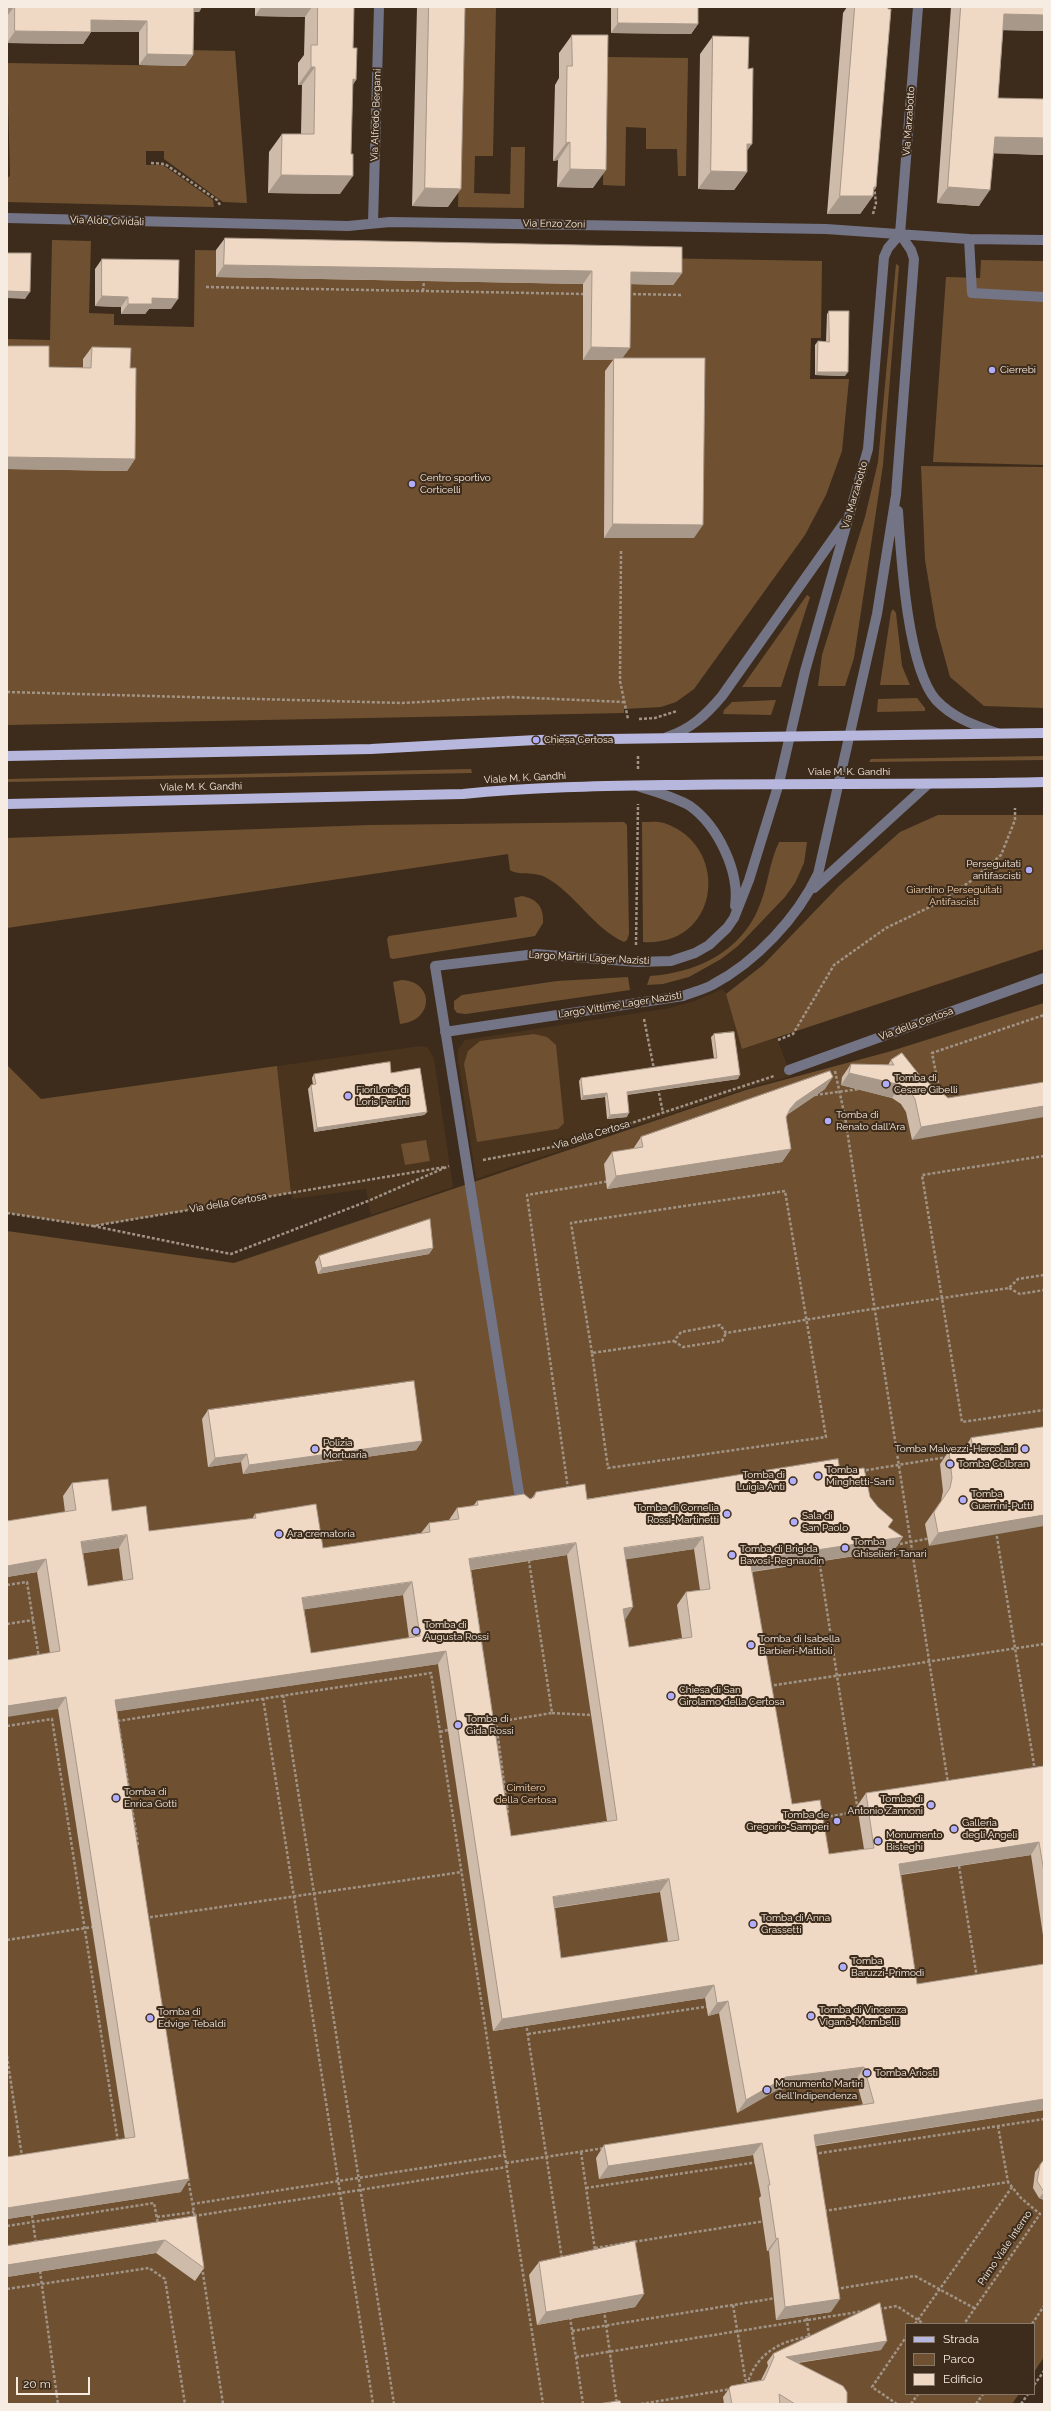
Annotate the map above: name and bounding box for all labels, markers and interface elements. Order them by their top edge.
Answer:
street label: Via Alfredo Bergami [368,69,384,161]
street label: Via Marzabotto [901,86,917,156]
street label: Via Aldo Cividali [70,214,144,228]
street label: Via Enzo Zoni [523,217,585,231]
place label: Cierrebi [1000,364,1036,376]
marker: Cierrebi [987,365,997,375]
street label: Via Marzabotto [840,460,870,530]
place label: Centro sportivo Corticelli [420,472,491,496]
marker: Centro sportivo Corticelli [407,479,417,489]
place label: Chiesa Certosa [544,734,613,746]
marker: Chiesa Certosa [531,735,541,745]
street label: Viale M. K. Gandhi [808,766,890,778]
street label: Viale M. K. Gandhi [484,770,566,786]
street label: Viale M. K. Gandhi [160,780,242,794]
place label: Perseguitati antifascisti [966,858,1021,882]
marker: Perseguitati antifascisti [1024,865,1034,875]
park label: Giardino Perseguitati Antifascisti [906,884,1002,908]
street label: Largo Martiri Lager Nazisti [528,949,650,967]
street label: Largo Vittime Lager Nazisti [557,989,683,1021]
street label: Via della Certosa [877,1005,955,1043]
place label: Tomba di Cesare Gibelli [894,1072,958,1096]
marker: Tomba di Cesare Gibelli [881,1079,891,1089]
place label: FioriLoris di Loris Perlini [356,1084,409,1108]
marker: FioriLoris di Loris Perlini [343,1091,353,1101]
place label: Tomba di Renato dall'Ara [836,1109,905,1132]
marker: Tomba di Renato dall'Ara [823,1116,833,1126]
street label: Via della Certosa [553,1118,631,1152]
street label: Via della Certosa [188,1190,268,1216]
place label: Polizia Mortuaria [323,1437,367,1460]
place label: Tomba Malvezzi-Hercolani [895,1443,1017,1455]
marker: Polizia Mortuaria [310,1444,320,1454]
marker: Tomba Malvezzi-Hercolani [1020,1444,1030,1454]
place label: Tomba Colbran [958,1458,1029,1470]
marker: Tomba Colbran [945,1459,955,1469]
place label: Tomba Minghetti-Sarti [826,1464,894,1488]
place label: Tomba di Luigia Anti [737,1469,785,1492]
marker: Tomba Minghetti-Sarti [813,1471,823,1481]
marker: Tomba di Luigia Anti [788,1476,798,1486]
place label: Tomba Guerrini-Putti [971,1488,1032,1512]
marker: Tomba Guerrini-Putti [958,1495,968,1505]
place label: Tomba di Cornelia Rossi-Martinetti [635,1502,719,1526]
marker: Tomba di Cornelia Rossi-Martinetti [722,1509,732,1519]
place label: Sala di San Paolo [802,1510,848,1534]
marker: Sala di San Paolo [789,1517,799,1527]
place label: Ara crematoria [287,1528,355,1540]
marker: Ara crematoria [274,1529,284,1539]
place label: Tomba Ghiselieri-Tanari [853,1536,926,1560]
place label: Tomba di Brigida Bavosi-Regnaudin [740,1543,824,1566]
marker: Tomba Ghiselieri-Tanari [840,1543,850,1553]
marker: Tomba di Brigida Bavosi-Regnaudin [727,1550,737,1560]
place label: Tomba di Augusta Rossi [424,1619,489,1642]
marker: Tomba di Augusta Rossi [411,1626,421,1636]
place label: Tomba di Isabella Barbieri-Mattioli [759,1633,840,1656]
marker: Tomba di Isabella Barbieri-Mattioli [746,1640,756,1650]
place label: Chiesa di San Girolamo della Certosa [679,1684,785,1708]
marker: Chiesa di San Girolamo della Certosa [666,1691,676,1701]
place label: Tomba di Gida Rossi [466,1713,514,1736]
marker: Tomba di Gida Rossi [453,1720,463,1730]
park label: Cimitero della Certosa [495,1782,557,1806]
place label: Tomba di Enrica Gotti [124,1786,177,1810]
marker: Tomba di Enrica Gotti [111,1793,121,1803]
place label: Tomba di Antonio Zannoni [847,1793,923,1816]
marker: Tomba di Antonio Zannoni [926,1800,936,1810]
place label: Tomba de Gregorio-Samperi [746,1809,829,1832]
marker: Tomba de Gregorio-Samperi [832,1816,842,1826]
place label: Galleria degli Angeli [962,1817,1017,1840]
marker: Galleria degli Angeli [949,1824,959,1834]
place label: Monumento Bisteghi [886,1829,942,1852]
marker: Monumento Bisteghi [873,1836,883,1846]
place label: Tomba di Anna Grassetti [761,1912,830,1936]
marker: Tomba di Anna Grassetti [748,1919,758,1929]
place label: Tomba Baruzzi-Primodì [851,1955,924,1978]
marker: Tomba Baruzzi-Primodì [838,1962,848,1972]
place label: Tomba di Vincenza Viganò-Mombelli [819,2004,907,2028]
place label: Tomba di Edvige Tebaldi [158,2006,226,2030]
marker: Tomba di Vincenza Viganò-Mombelli [806,2011,816,2021]
marker: Tomba di Edvige Tebaldi [145,2013,155,2023]
place label: Tomba Ariosti [875,2067,938,2079]
marker: Tomba Ariosti [862,2068,872,2078]
place label: Monumento Martiri dell'Indipendenza [775,2078,863,2102]
marker: Monumento Martiri dell'Indipendenza [762,2085,772,2095]
street label: Primo Viale Interno [975,2208,1035,2288]
legend [905,2323,1035,2395]
text: Strada [943,2332,979,2346]
text: Parco [943,2352,975,2366]
scale bar [18,2369,92,2395]
text: Edificio [943,2372,983,2386]
text: 20 m [23,2377,51,2391]

